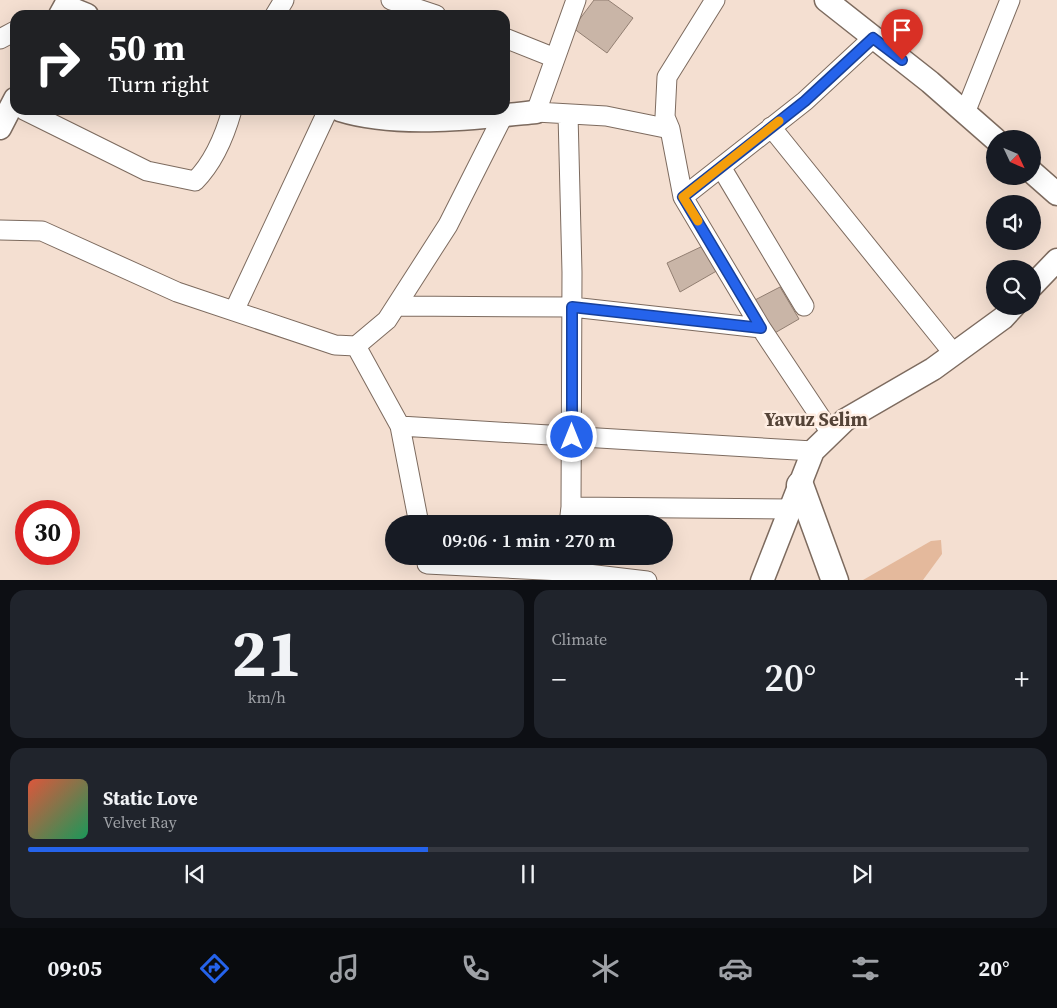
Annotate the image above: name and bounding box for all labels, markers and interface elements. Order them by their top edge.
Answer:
pin [881,9,923,60]
icon: arrive [888,16,916,44]
text: 50 m [108,24,185,72]
icon: right [25,30,90,95]
text: Turn right [108,69,209,99]
north arrow [986,130,1041,185]
map controls [986,130,1041,315]
button: sound [986,195,1041,250]
button: search [986,260,1041,315]
district label: Yavuz Selim [764,406,868,432]
position arrow [545,410,597,462]
speed limit sign: 30 [15,500,80,565]
text: 09:06 · 1 min · 270 m [442,527,616,553]
text: 21 [232,609,302,698]
text: Climate [552,628,607,650]
text: 20° [764,652,816,704]
text: − [552,660,566,698]
text: + [1014,660,1029,698]
text: km/h [248,686,286,708]
text: Static Love [103,785,198,811]
text: Velvet Ray [103,811,177,833]
icon: previous [181,860,209,888]
icon: pause [514,860,542,888]
icon: next [848,860,876,888]
icon: directions [197,951,232,986]
icon: music [327,951,362,986]
icon: phone [458,951,493,986]
icon: climate [588,951,623,986]
icon: car [718,951,753,986]
icon: filters [848,951,883,986]
text: 09:05 [48,953,102,983]
text: 20° [978,953,1009,983]

